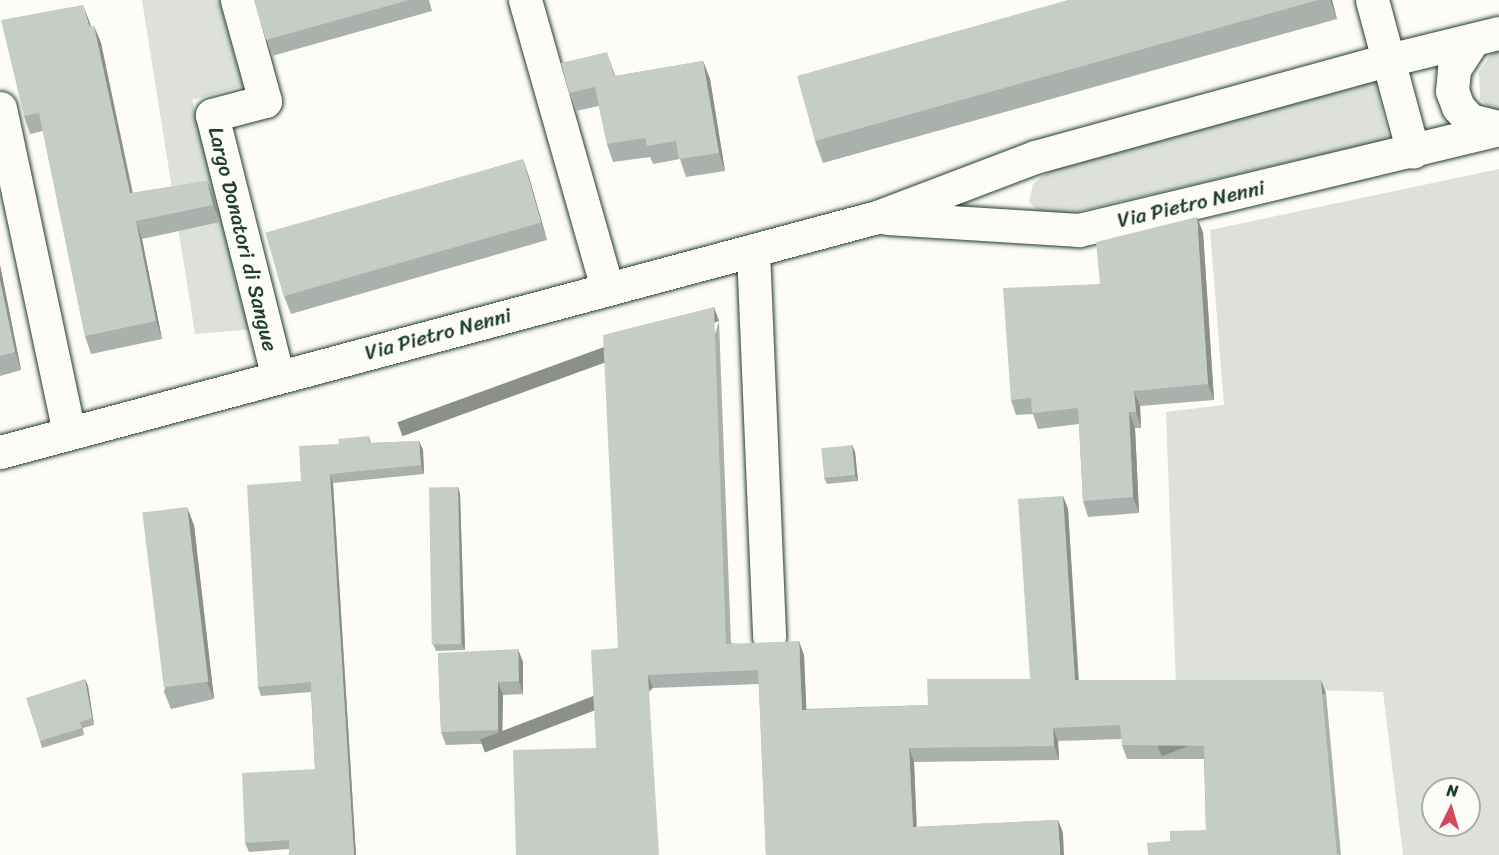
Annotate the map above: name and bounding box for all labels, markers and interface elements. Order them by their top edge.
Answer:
street label: Largo Donatori di Sangue [203,125,283,353]
street label: Via Pietro Nenni [1115,175,1267,233]
street label: Via Pietro Nenni [362,302,514,366]
text: N [1446,776,1459,805]
north arrow [1421,777,1481,837]

